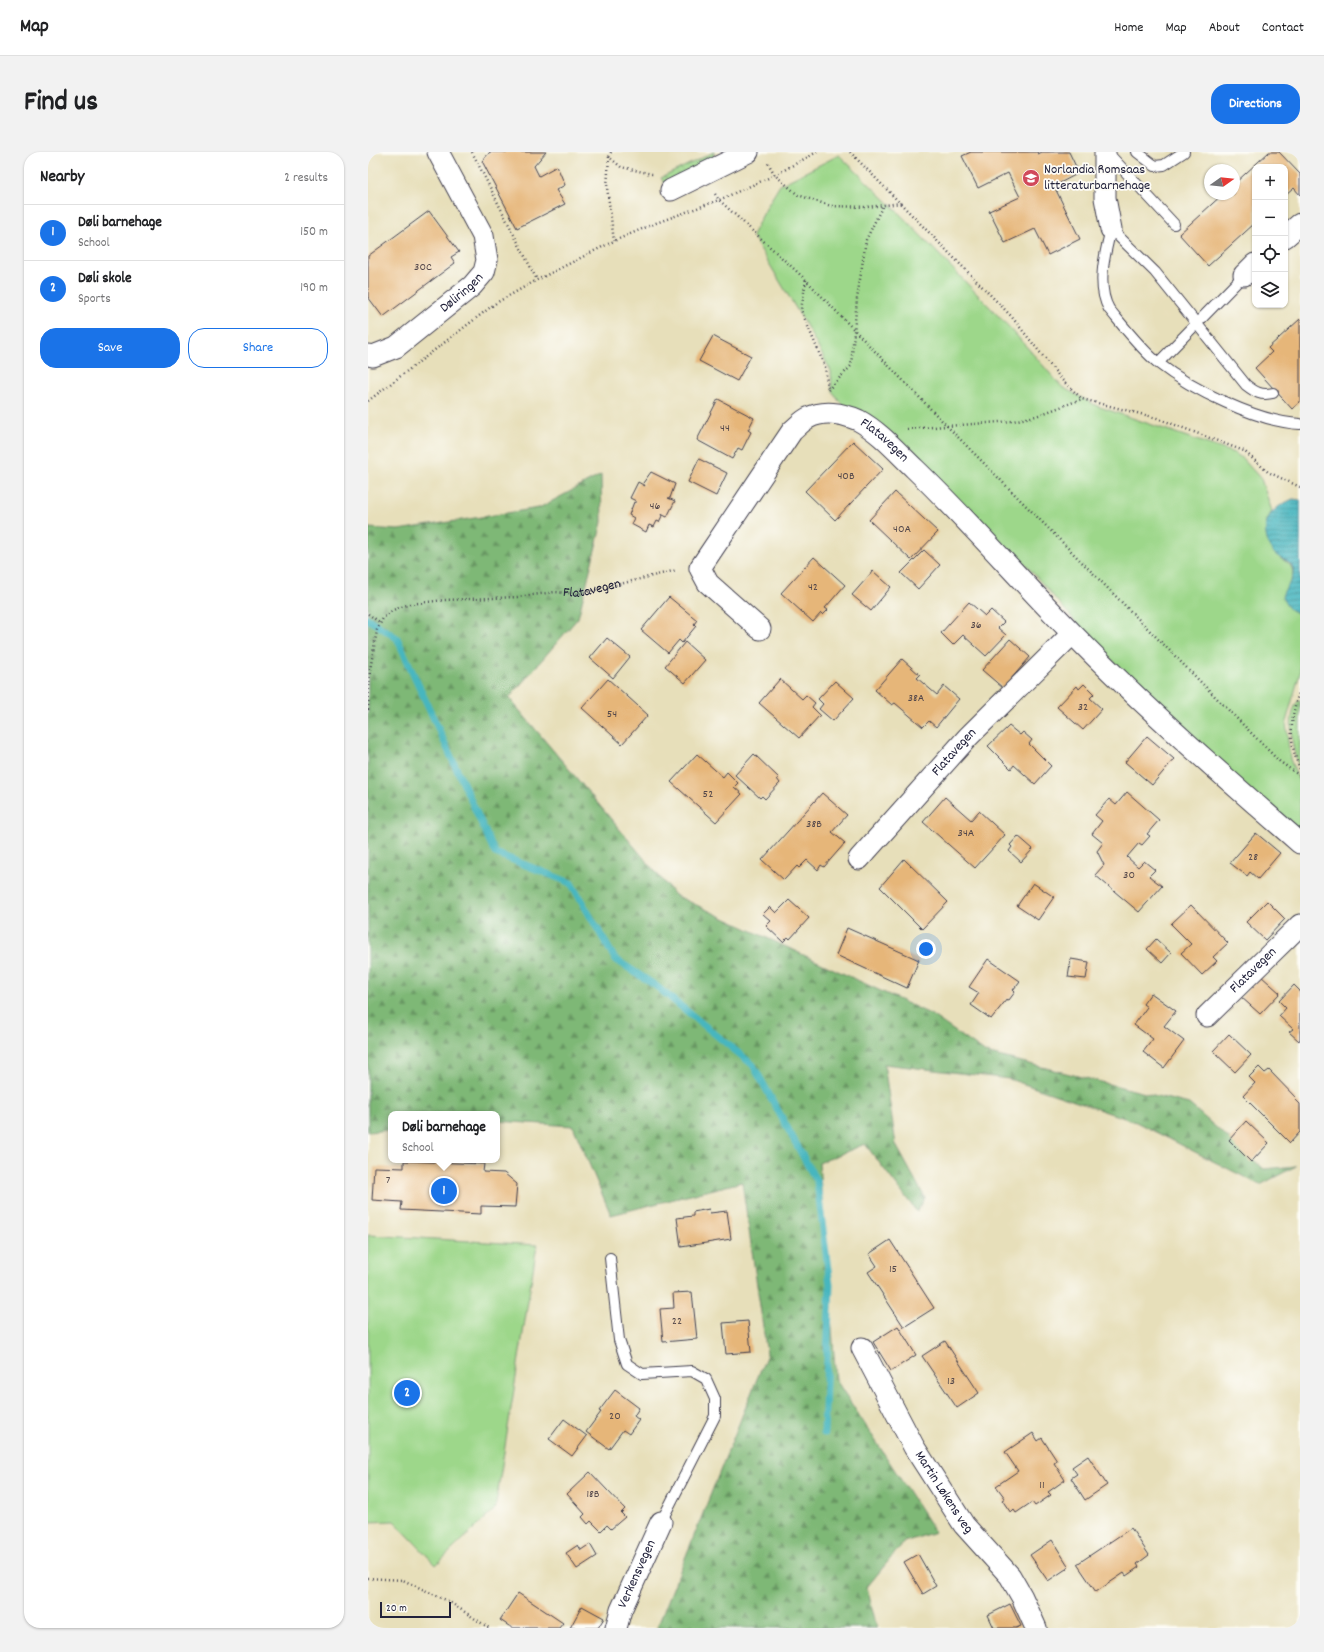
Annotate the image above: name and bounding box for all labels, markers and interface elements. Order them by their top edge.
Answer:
text: Map [20,14,49,41]
text: Home [1114,18,1143,38]
text: Map [1165,18,1187,38]
text: About [1209,18,1240,38]
text: Contact [1262,18,1304,38]
text: Find us [24,84,98,124]
button: Directions [1211,84,1300,124]
place label: Norlandia Romsaas litteraturbarnehage [1044,160,1150,196]
north arrow [1204,164,1240,200]
map controls [1252,164,1288,308]
button: + [1252,164,1288,200]
text: Nearby [40,166,84,190]
school or university icon: Norlandia Romsaas litteraturbarnehage [1021,168,1041,188]
text: 2 results [284,169,328,188]
button: − [1252,200,1288,236]
text: Døli barnehage [78,212,162,234]
text: 1 [52,223,54,242]
text: 150 m [300,223,328,242]
text: School [78,234,110,253]
button: locate [1252,236,1288,272]
house number: 30C [414,259,432,276]
text: Døli skole [78,268,131,290]
street label: Døliringen [436,269,489,318]
button: layers [1252,272,1288,308]
text: 2 [50,279,56,298]
text: 190 m [300,279,328,298]
text: Sports [78,290,111,309]
button: Save [40,328,180,368]
button: Share [188,328,328,368]
street label: Flatavegen [856,413,913,467]
house number: 44 [720,420,730,437]
house number: 40B [837,468,855,485]
house number: 46 [650,498,661,515]
house number: 40A [893,521,911,538]
street label: Flatavegen [562,574,623,604]
house number: 42 [808,579,818,596]
house number: 36 [970,617,982,634]
house number: 38A [908,690,925,707]
house number: 32 [1078,699,1088,716]
house number: 54 [607,706,617,723]
street label: Flatavegen [927,724,981,781]
house number: 52 [703,786,713,803]
house number: 38B [806,816,822,833]
house number: 34A [958,825,975,842]
house number: 28 [1248,849,1258,866]
house number: 30 [1123,867,1135,884]
your location [916,939,936,959]
street label: Flatavegen [1225,943,1281,998]
popup [388,1111,500,1163]
text: Døli barnehage [402,1117,486,1139]
text: School [402,1139,434,1158]
house number: 7 [386,1172,391,1189]
pin: 1 [431,1176,457,1206]
house number: 15 [889,1261,897,1278]
house number: 22 [672,1313,682,1330]
house number: 13 [947,1373,955,1390]
pin: 2 [394,1378,420,1408]
house number: 20 [609,1408,621,1425]
street label: Martin Løkens veg [909,1447,977,1538]
house number: 11 [1039,1477,1045,1494]
house number: 18B [586,1486,600,1503]
street label: Verkensvegen [613,1537,662,1612]
scale bar [380,1600,451,1619]
text: 20 m [386,1601,407,1617]

